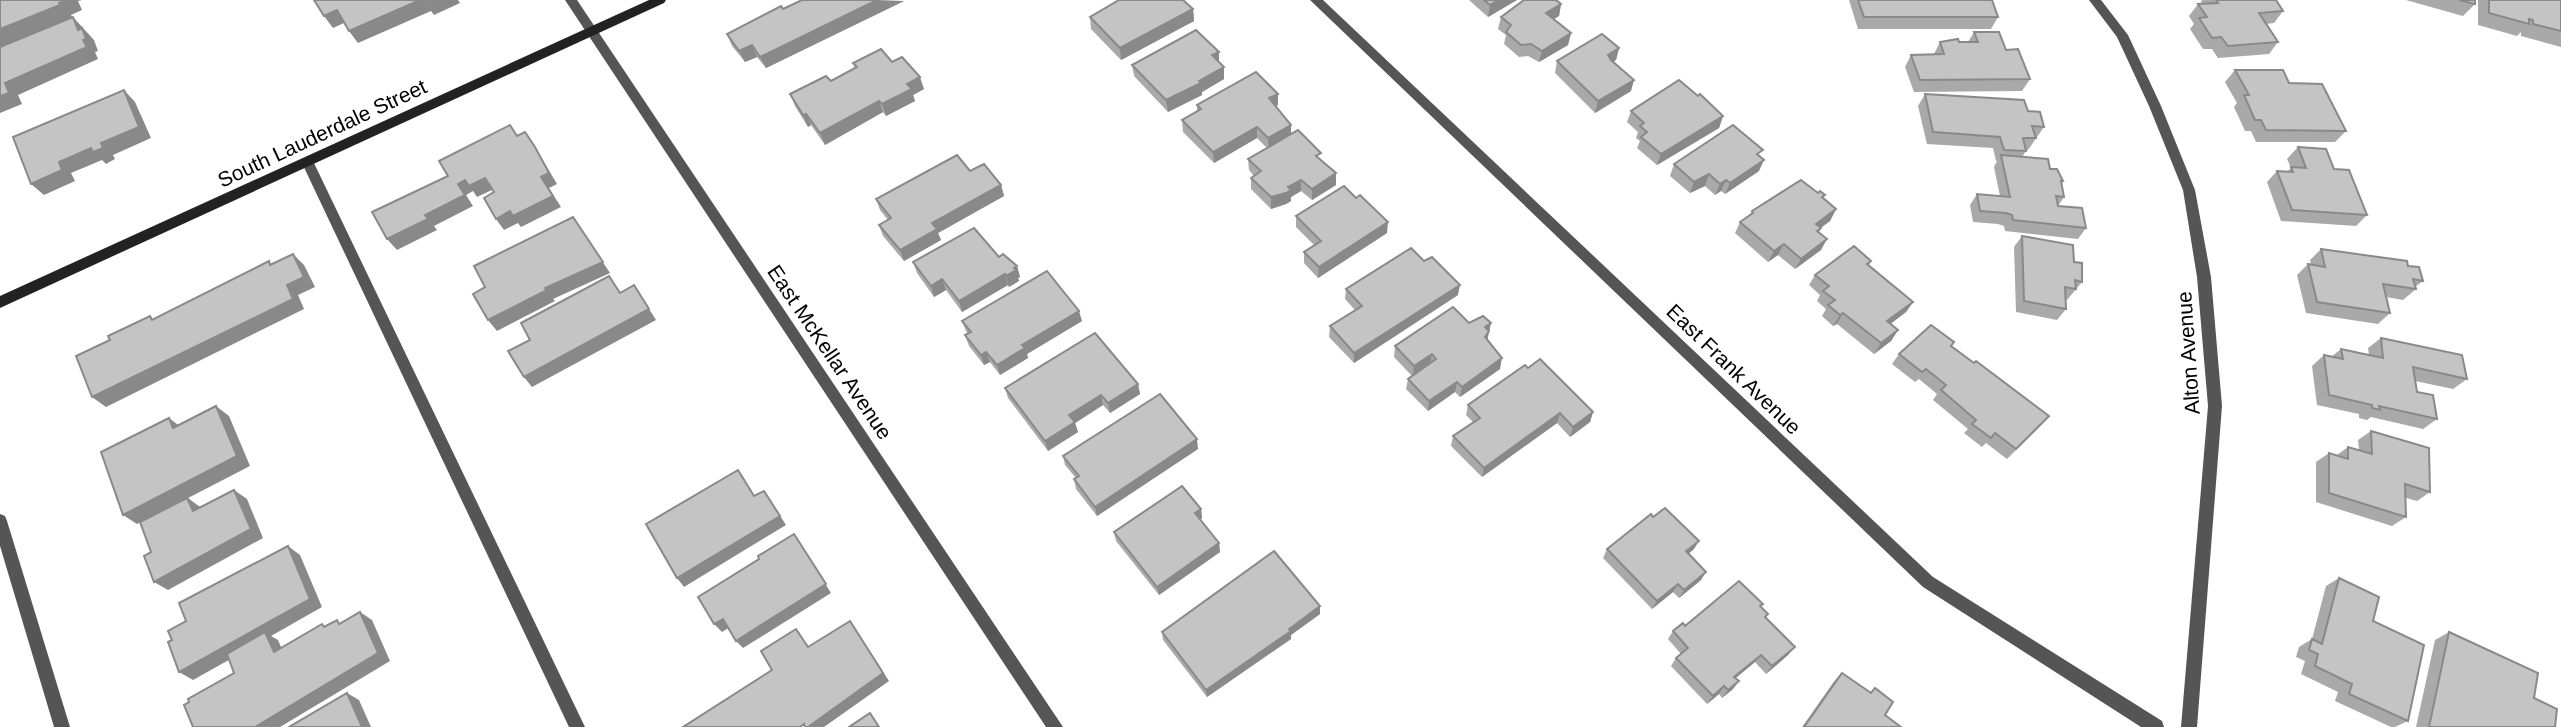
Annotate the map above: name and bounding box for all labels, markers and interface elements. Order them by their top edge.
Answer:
street label: South Lauderdale Street [214,74,430,192]
street label: East McKellar Avenue [763,261,897,443]
street label: Alton Avenue [2172,291,2204,415]
street label: East Frank Avenue [1662,299,1806,439]

